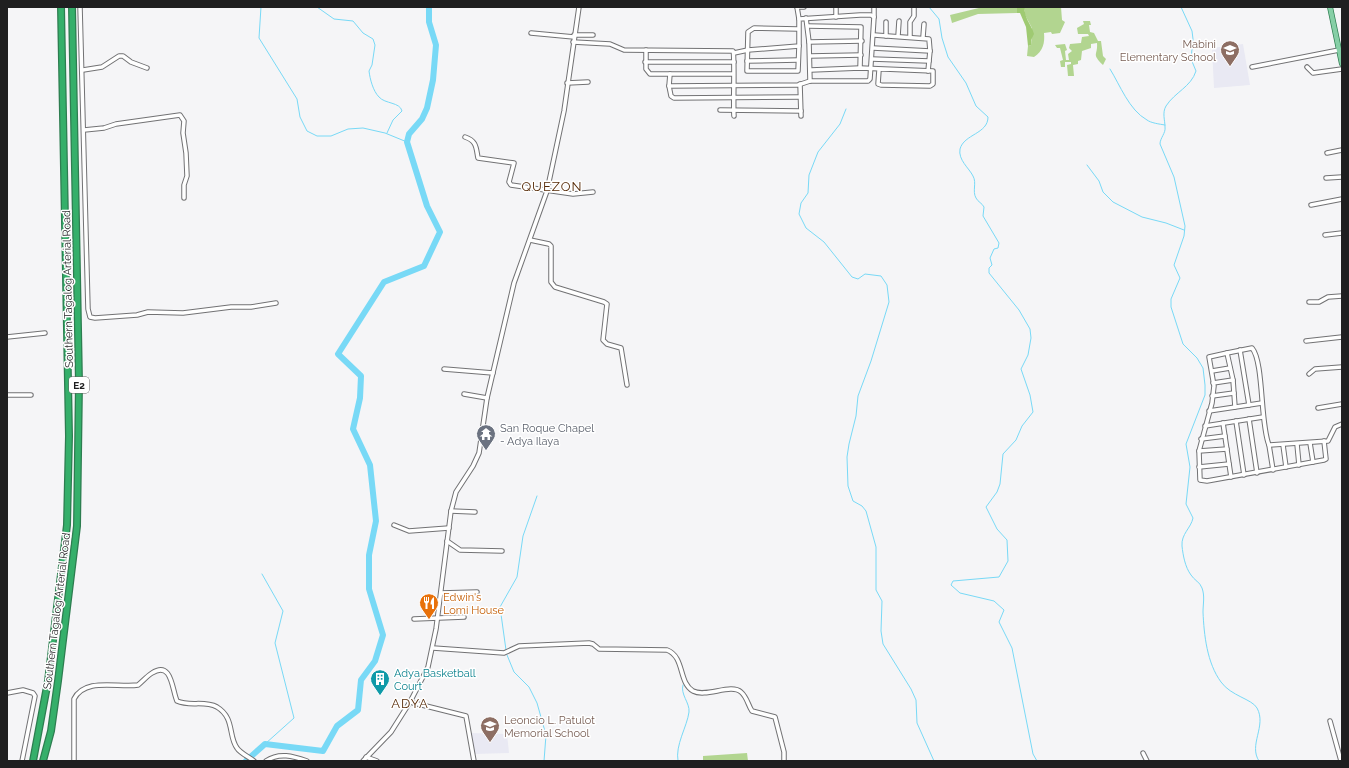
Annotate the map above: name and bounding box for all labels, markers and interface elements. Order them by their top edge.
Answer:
place label: Mabini Elementary School [1120,38,1216,64]
school or university icon: Mabini Elementary School [1219,39,1241,67]
district label: QUEZON [521,179,583,194]
street label: Southern Tagalog Arterial Road [60,210,76,368]
road number: E2 [69,377,89,393]
place label: San Roque Chapel - Adya Ilaya [500,422,594,448]
temple icon: San Roque Chapel - Adya Ilaya [475,423,497,451]
street label: Southern Tagalog Arterial Road [41,532,73,690]
place label: Edwin's Lomi House [443,591,505,617]
restaurant icon: Edwin's Lomi House [418,592,440,620]
place label: Adya Basketball Court [394,667,476,693]
building icon: Adya Basketball Court [369,668,391,696]
district label: ADYA [391,696,429,711]
place label: Leoncio L. Patulot Memorial School [504,714,595,740]
school or university icon: Leoncio L. Patulot Memorial School [479,715,501,743]

